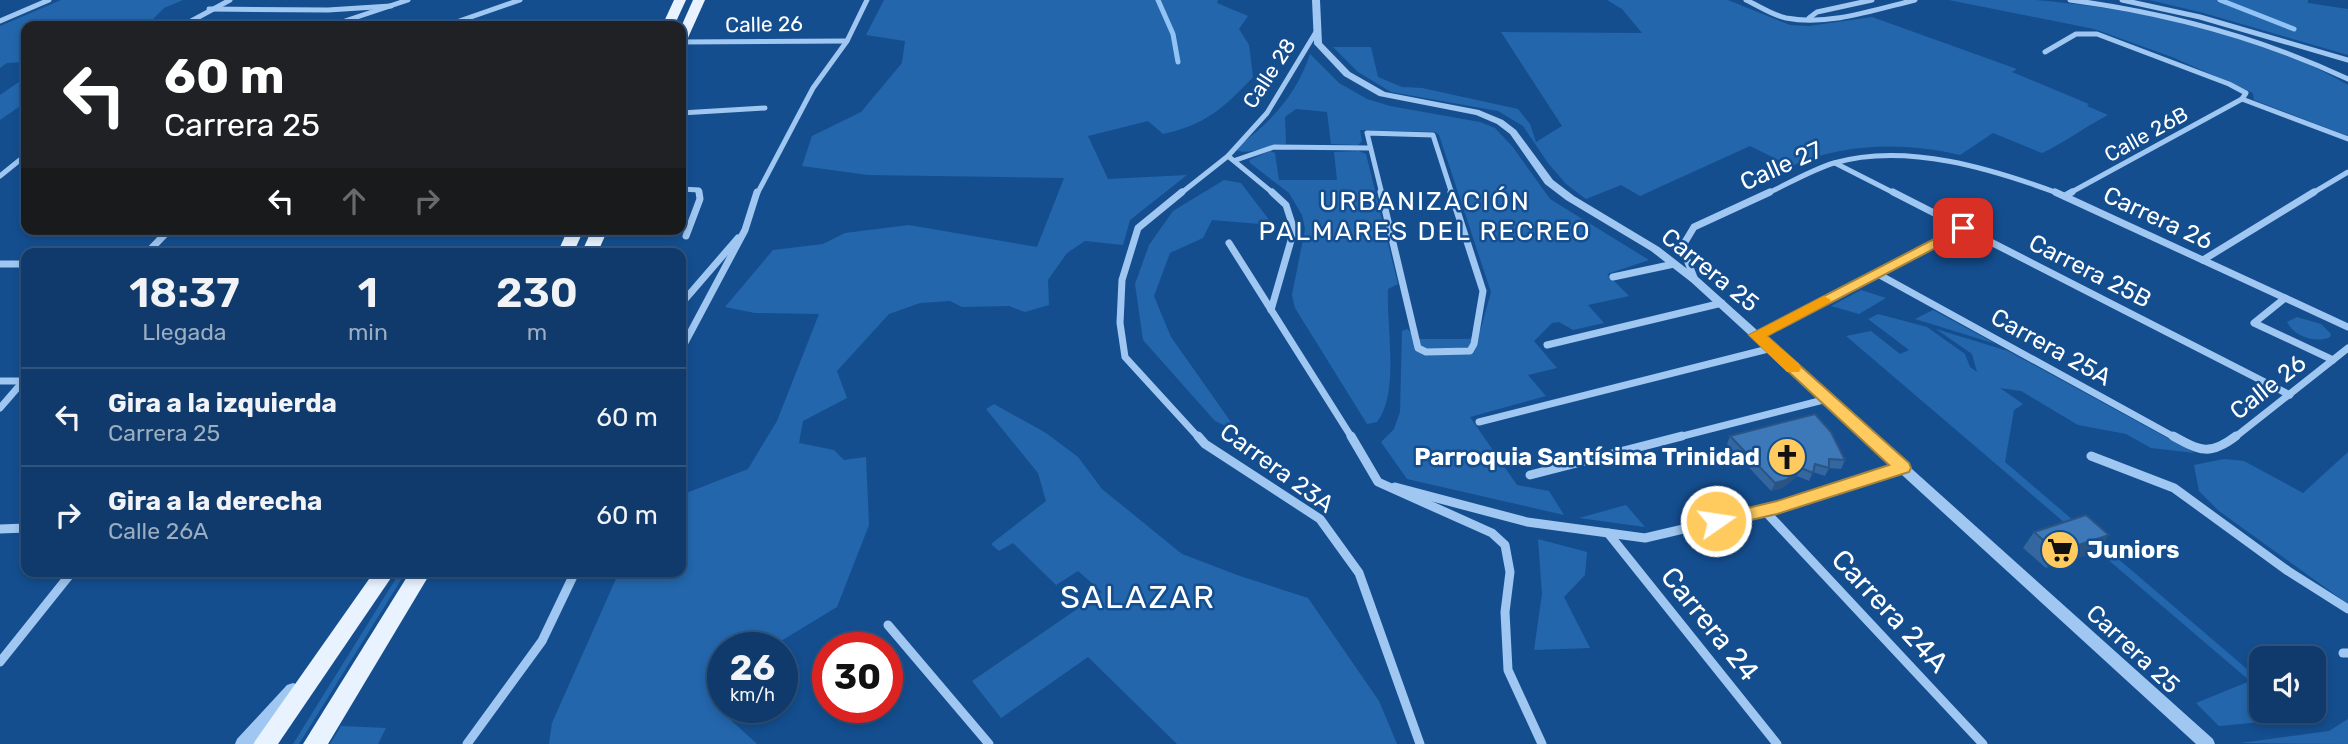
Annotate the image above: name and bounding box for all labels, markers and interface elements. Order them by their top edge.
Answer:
street label: Calle 26 [725,11,803,37]
street label: Calle 28 [1237,33,1301,113]
text: 60 m [164,47,285,105]
icon: left [49,49,140,140]
street label: Calle 26B [2100,101,2192,167]
text: Carrera 25 [164,106,320,144]
street label: Calle 27 [1736,136,1826,196]
street label: Carrera 26 [2099,181,2217,255]
icon: left [262,182,300,220]
icon: ahead [335,182,373,220]
icon: right [408,182,446,220]
district label: URBANIZACIÓN PALMARES DEL RECREO [1258,186,1592,247]
pin [1933,198,1993,258]
icon: arrive [1944,209,1982,247]
street label: Carrera 25 [1656,222,1764,318]
street label: Carrera 25B [2024,228,2156,314]
text: 18:37 [129,268,240,318]
text: 1 [358,268,378,318]
text: 230 [496,268,578,318]
street label: Carrera 25A [1986,302,2116,392]
text: Llegada [142,318,227,346]
text: min [348,318,388,346]
text: m [527,318,547,346]
street label: Calle 26 [2224,349,2312,425]
text: Gira a la izquierda [108,388,337,419]
icon: left [49,398,87,436]
text: 60 m [596,402,658,433]
street label: Carrera 23A [1215,417,1339,519]
text: Carrera 25 [108,419,220,447]
church icon: Parroquia Santísima Trinidad [1766,436,1808,478]
place label: Parroquia Santísima Trinidad [1414,443,1760,471]
position arrow [1679,484,1753,558]
text: Gira a la derecha [108,486,322,517]
icon: right [49,496,87,534]
text: 60 m [596,500,658,531]
text: Calle 26A [108,517,209,545]
supermarket icon: Juniors [2039,529,2081,571]
place label: Juniors [2087,536,2180,564]
street label: Carrera 24A [1825,543,1955,679]
street label: Carrera 24 [1654,560,1766,688]
district label: SALAZAR [1060,578,1216,616]
street label: Carrera 25 [2081,599,2185,699]
speed limit sign: 30 [812,632,903,723]
map controls [2249,646,2326,723]
button: sound [2249,646,2326,723]
text: 26 [730,647,775,689]
text: km/h [730,684,775,706]

